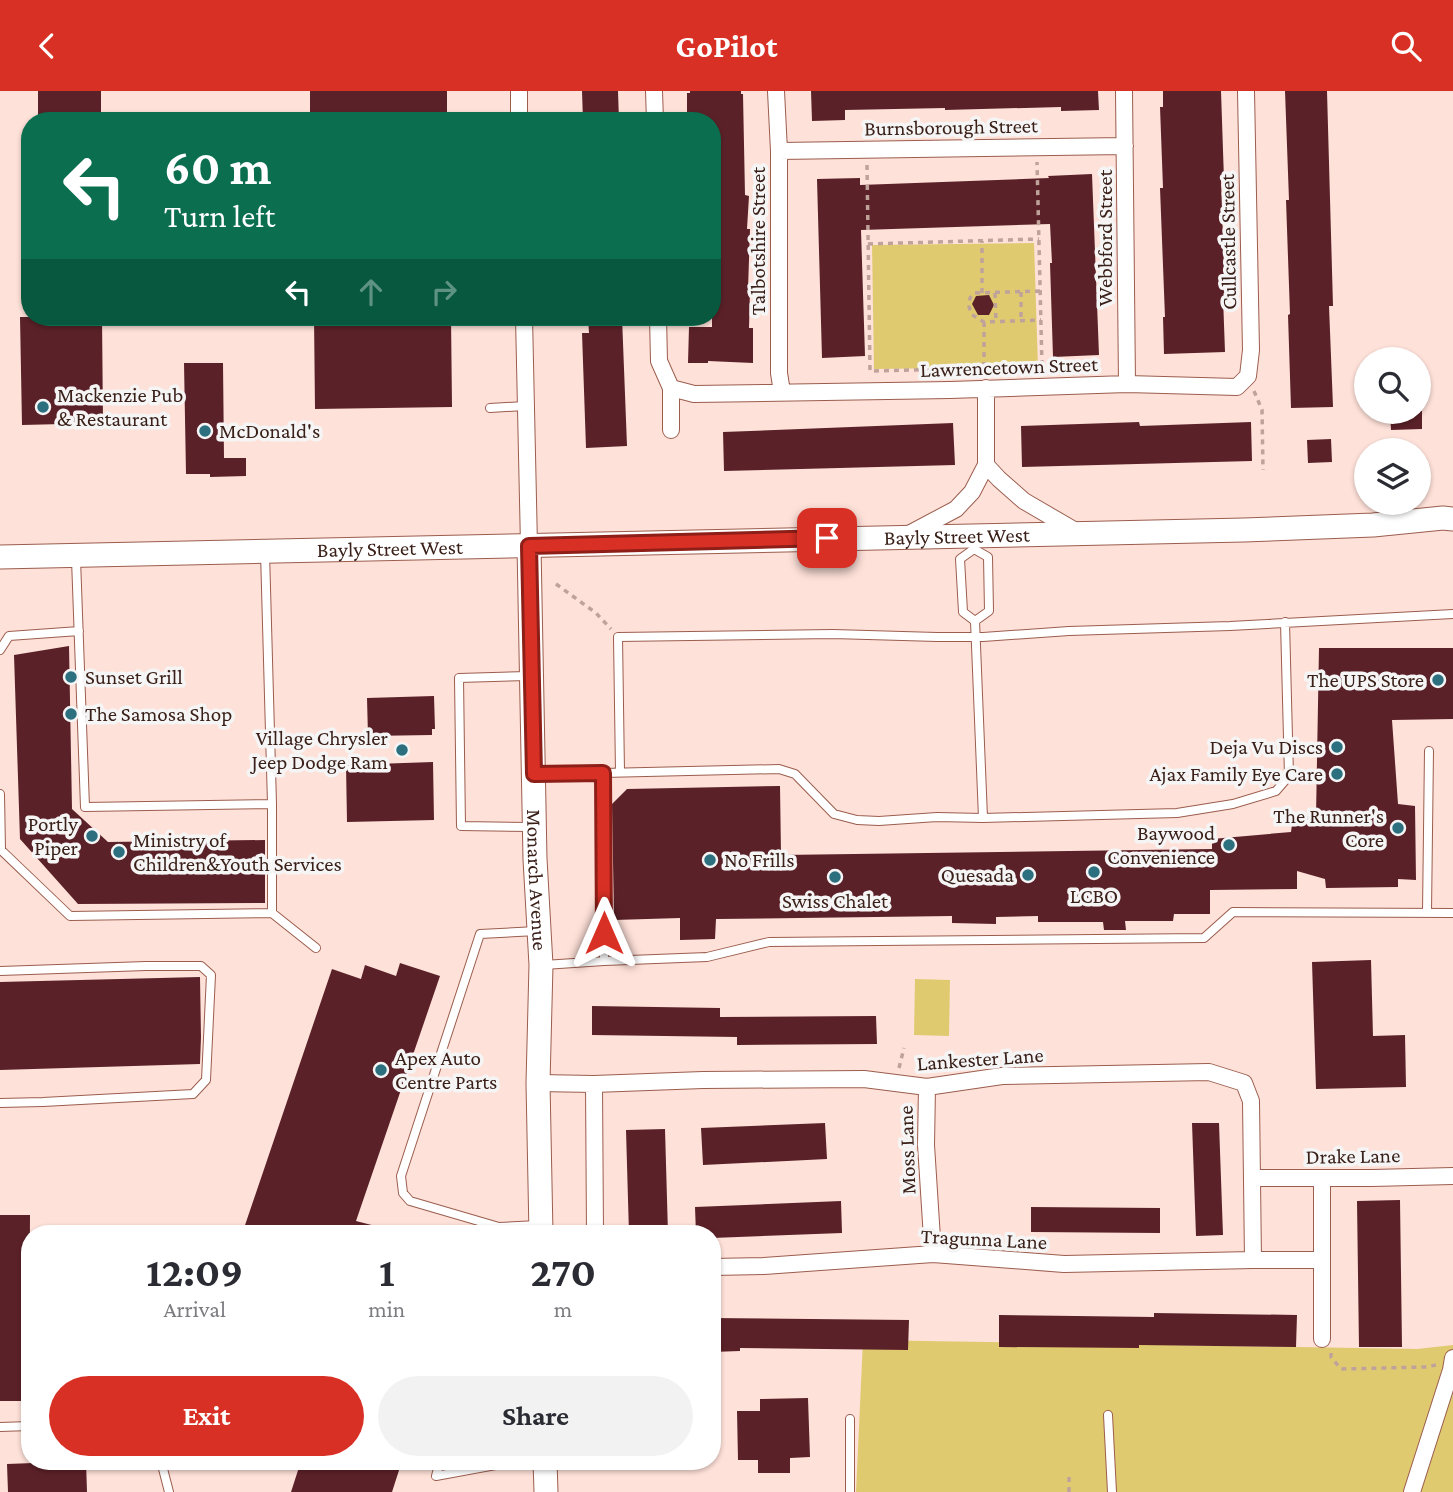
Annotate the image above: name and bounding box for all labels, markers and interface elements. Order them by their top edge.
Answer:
icon: back [28,27,66,65]
icon: search [1387,27,1425,65]
text: GoPilot [676,28,777,64]
street label: Burnsborough Street [864,113,1039,141]
icon: left [49,140,140,231]
text: 60 m [164,140,271,195]
street label: Talbotshire Street [746,166,770,315]
street label: Webbford Street [1093,169,1117,306]
street label: Cullcastle Street [1215,173,1241,310]
text: Turn left [164,198,275,234]
icon: left [279,273,317,311]
icon: ahead [352,273,390,311]
icon: right [425,273,463,311]
map controls [1354,347,1431,515]
button: search [1354,347,1431,424]
street label: Lawrencetown Street [920,352,1099,382]
place label: Mackenzie Pub & Restaurant [57,383,183,431]
marker: Mackenzie Pub & Restaurant [35,399,51,415]
place label: McDonald's [219,419,320,443]
marker: McDonald's [197,423,213,439]
button: layers [1354,438,1431,515]
pin [797,508,857,568]
icon: arrive [808,519,846,557]
street label: Bayly Street West [884,523,1031,550]
street label: Bayly Street West [317,535,464,562]
place label: Sunset Grill [85,665,183,689]
place label: The UPS Store [1307,668,1424,692]
marker: Sunset Grill [63,669,79,685]
marker: The UPS Store [1430,672,1446,688]
place label: The Samosa Shop [85,702,232,726]
marker: The Samosa Shop [63,706,79,722]
place label: Village Chrysler Jeep Dodge Ram [250,726,389,774]
place label: Deja Vu Discs [1210,735,1323,759]
marker: Deja Vu Discs [1329,739,1345,755]
marker: Village Chrysler Jeep Dodge Ram [394,742,410,758]
place label: Ajax Family Eye Care [1149,762,1323,786]
marker: Ajax Family Eye Care [1329,766,1345,782]
place label: The Runner's Core [1273,804,1384,852]
street label: Monarch Avenue [522,809,552,951]
place label: Portly Piper [28,812,79,860]
marker: The Runner's Core [1390,820,1406,836]
place label: Baywood Convenience [1107,821,1215,869]
marker: Portly Piper [84,828,100,844]
place label: Ministry of Children&Youth Services [133,828,342,876]
marker: Baywood Convenience [1221,837,1237,853]
marker: Ministry of Children&Youth Services [111,844,127,860]
place label: No Frills [724,848,795,872]
marker: No Frills [702,852,718,868]
place label: Quesada [941,863,1014,887]
marker: LCBO [1086,864,1102,880]
marker: Quesada [1020,867,1036,883]
marker: Swiss Chalet [827,869,843,885]
place label: LCBO [1070,884,1118,908]
place label: Swiss Chalet [782,889,889,913]
position arrow [567,896,641,970]
street label: Lankester Lane [916,1043,1044,1075]
place label: Apex Auto Centre Parts [395,1046,497,1094]
marker: Apex Auto Centre Parts [373,1062,389,1078]
street label: Moss Lane [893,1105,921,1195]
street label: Drake Lane [1306,1143,1400,1169]
street label: Tragunna Lane [920,1224,1048,1254]
text: 12:09 [146,1248,243,1295]
text: 1 [379,1248,395,1295]
text: 270 [530,1248,596,1295]
text: Arrival [163,1296,226,1322]
text: min [368,1296,405,1322]
text: m [554,1296,572,1322]
button: Exit [49,1376,364,1456]
button: Share [378,1376,693,1456]

